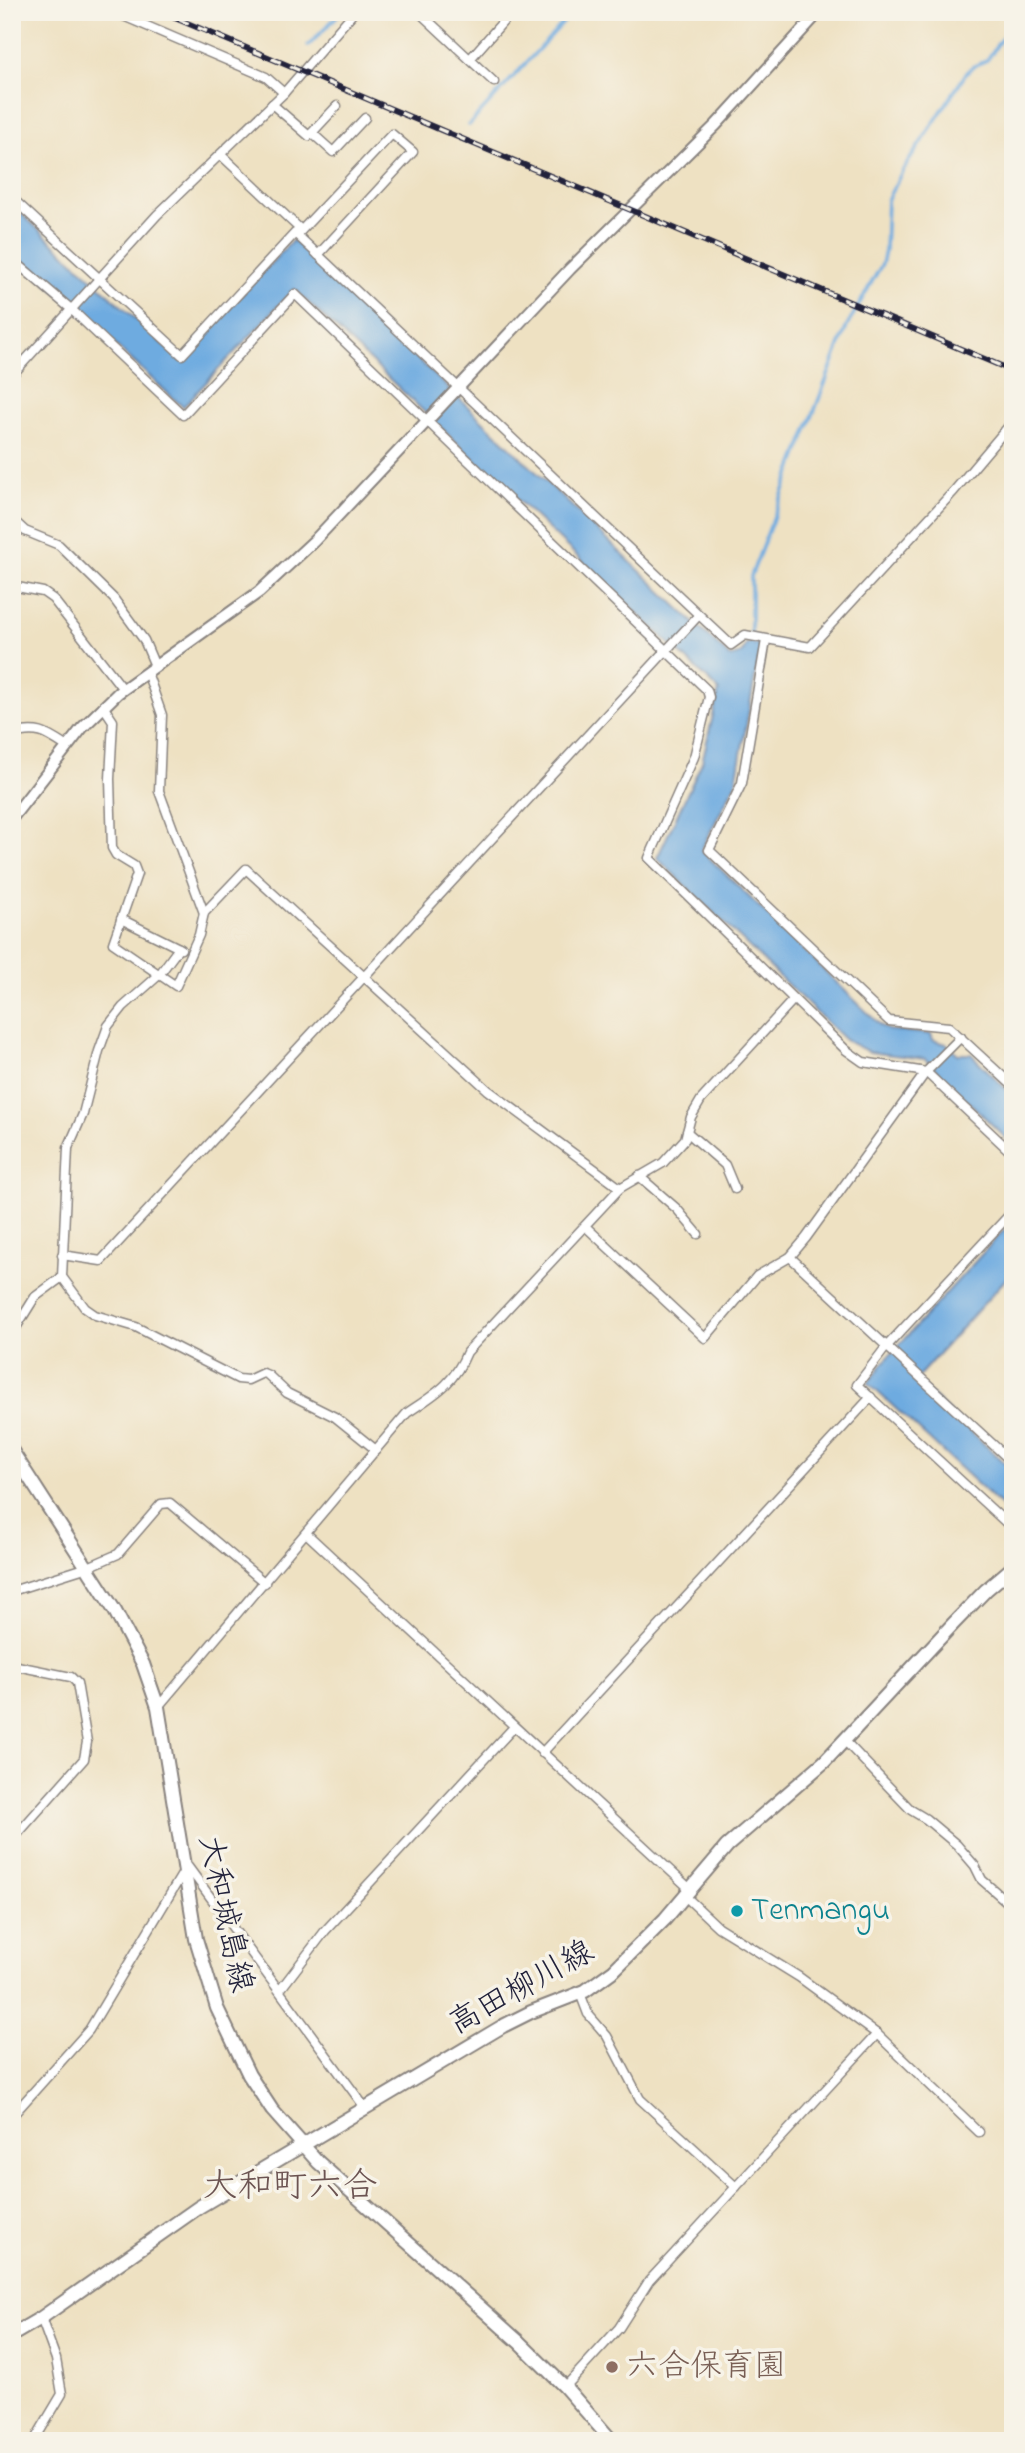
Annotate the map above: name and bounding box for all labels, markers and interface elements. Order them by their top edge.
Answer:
street label: 大和城島線 [184,1831,264,1997]
place label: Tenmangu [751,1888,890,1935]
marker: Tenmangu [729,1903,745,1919]
street label: 高田柳川線 [441,1930,603,2048]
district label: 大和町六合 [202,2162,378,2213]
place label: 六合保育園 [626,2344,786,2391]
marker: 六合保育園 [604,2359,620,2375]

